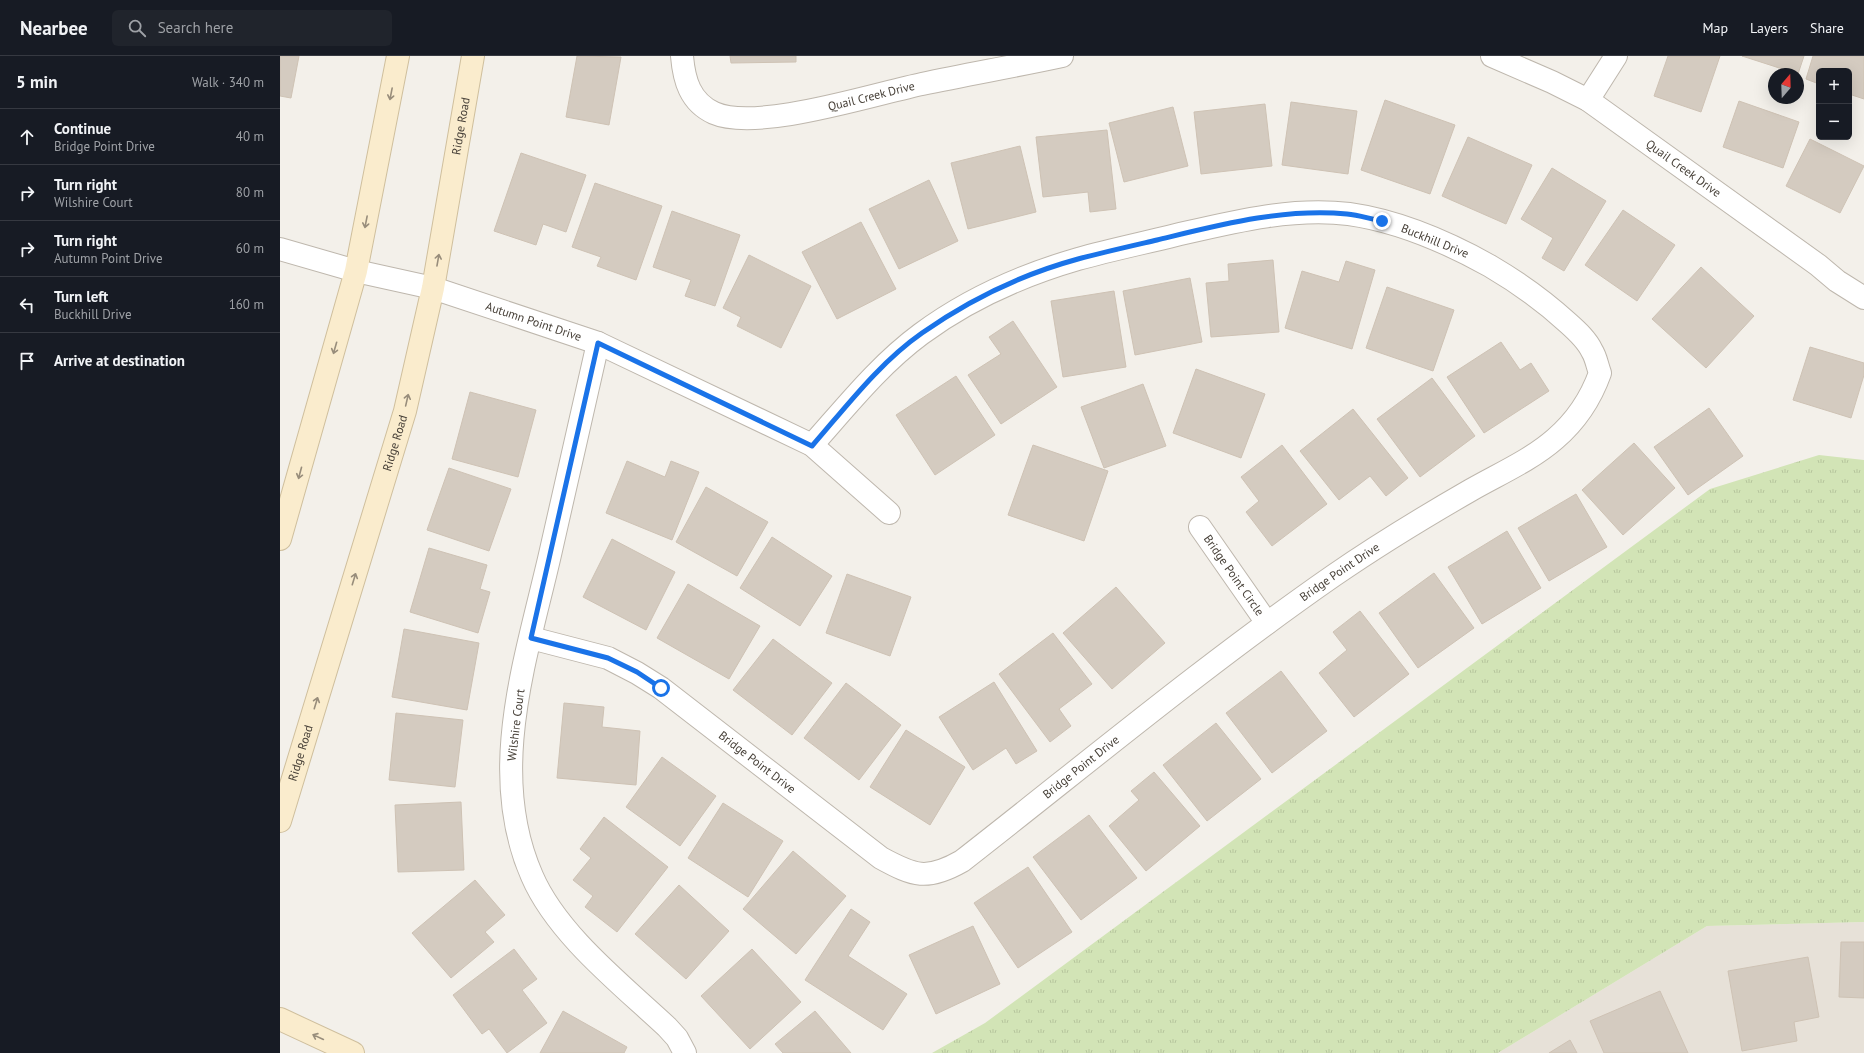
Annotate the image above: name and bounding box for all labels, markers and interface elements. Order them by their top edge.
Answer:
search box [112,10,392,46]
text: Nearbee [20,16,88,40]
icon: search [126,17,148,39]
text: Search here [158,18,233,37]
text: Map [1702,19,1728,37]
text: Layers [1750,19,1788,37]
text: Share [1810,19,1844,37]
north arrow [1768,68,1804,104]
map controls [1816,68,1852,140]
button: + [1816,68,1852,104]
text: 5 min [16,71,57,93]
text: Walk · 340 m [192,74,264,91]
street label: Quail Creek Drive [826,78,916,114]
one-way arrow [387,87,395,100]
street label: Ridge Road [448,96,473,156]
button: − [1816,104,1852,140]
text: Continue [54,119,111,138]
icon: ahead [16,126,38,148]
text: 40 m [236,128,264,145]
street label: Quail Creek Drive [1643,136,1724,200]
text: Bridge Point Drive [54,138,155,155]
text: Turn right [54,175,117,194]
icon: right [16,182,38,204]
text: 80 m [236,184,264,201]
text: Wilshire Court [54,194,133,211]
route end [1373,212,1391,230]
one-way arrow [362,215,370,228]
street label: Buckhill Drive [1399,220,1471,261]
text: Turn right [54,231,117,250]
icon: right [16,238,38,260]
text: 60 m [236,240,264,257]
text: Autumn Point Drive [54,250,163,267]
one-way arrow [434,254,442,267]
text: Turn left [54,287,108,306]
icon: left [16,294,38,316]
text: 160 m [229,296,264,313]
street label: Autumn Point Drive [484,298,584,344]
text: Buckhill Drive [54,306,131,323]
one-way arrow [331,341,338,354]
icon: arrive [16,350,38,372]
text: Arrive at destination [54,351,185,370]
one-way arrow [404,394,412,407]
street label: Ridge Road [379,413,410,473]
one-way arrow [296,466,303,479]
street label: Bridge Point Circle [1201,532,1268,619]
street label: Bridge Point Drive [1297,539,1382,604]
one-way arrow [351,572,358,585]
route start [652,679,670,697]
street label: Wilshire Court [504,688,527,762]
one-way arrow [313,697,320,710]
street label: Ridge Road [285,723,316,783]
street label: Bridge Point Drive [716,727,799,796]
street label: Bridge Point Drive [1039,732,1122,801]
one-way arrow [312,1032,324,1040]

